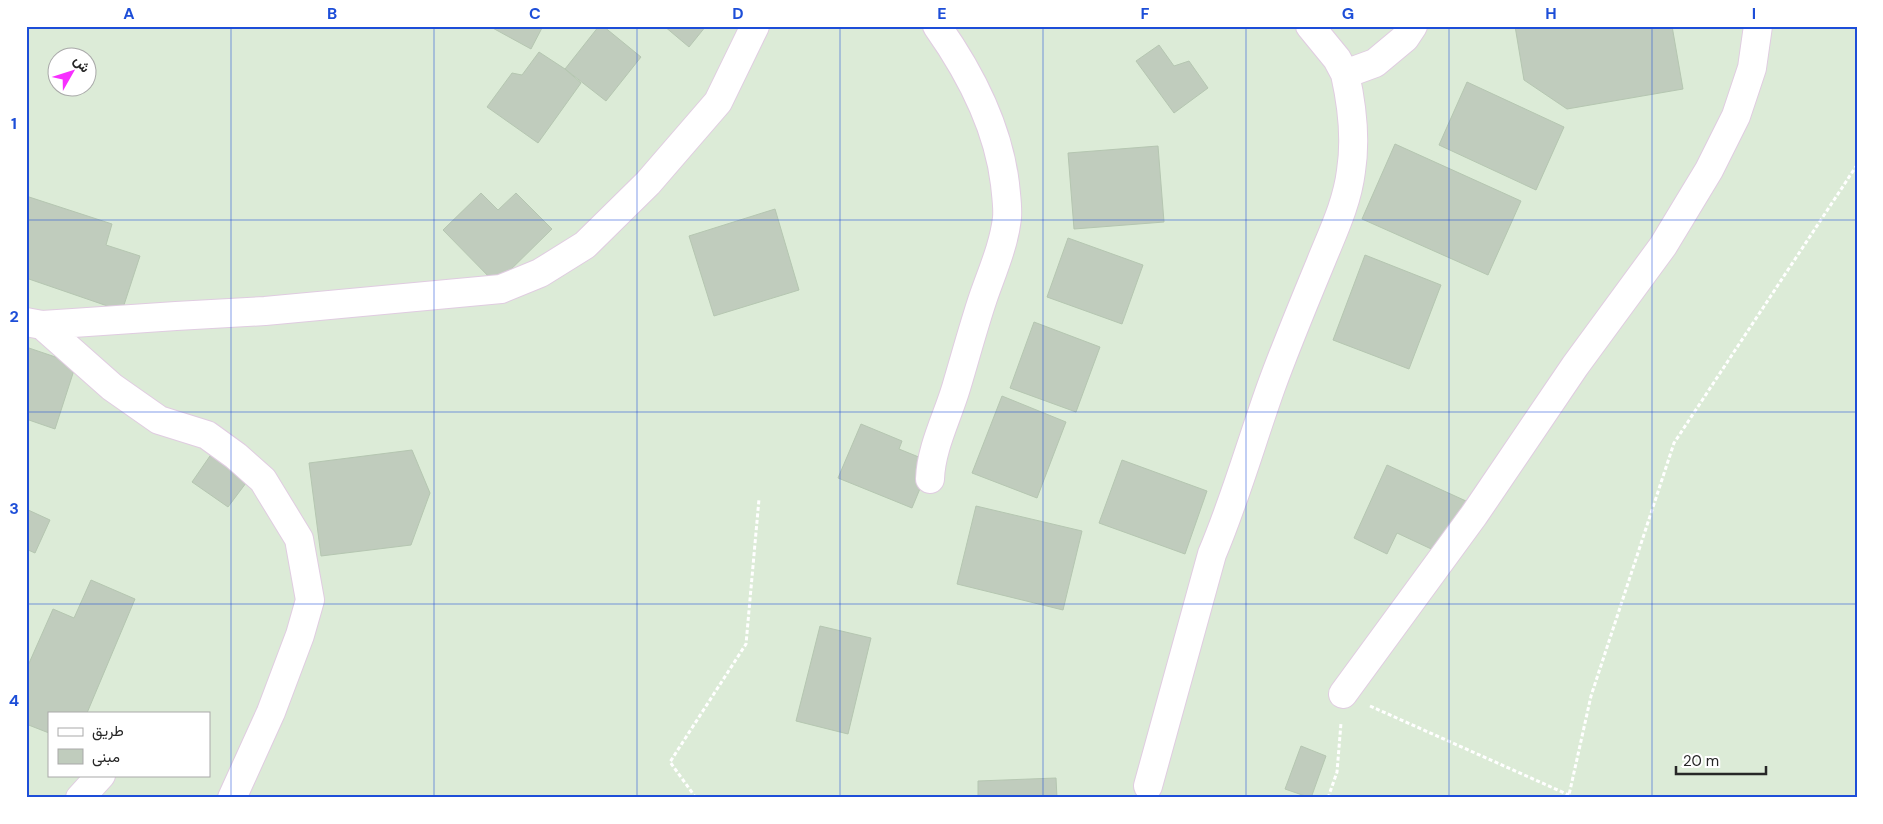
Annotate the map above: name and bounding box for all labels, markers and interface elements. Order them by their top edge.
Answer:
text: A [123,3,135,24]
text: B [327,3,337,24]
text: C [529,3,541,24]
text: D [732,3,744,24]
text: E [937,3,947,24]
text: F [1141,3,1150,24]
text: G [1342,3,1354,24]
text: H [1545,3,1557,24]
text: I [1752,3,1756,24]
north arrow [48,48,98,98]
text: ش [70,52,95,76]
text: 1 [11,113,17,134]
text: 2 [9,306,19,327]
text: 3 [9,498,19,519]
text: 4 [9,690,19,711]
legend [48,712,210,776]
text: طريق [92,721,124,741]
scale bar [1676,744,1766,776]
text: مبنى [92,747,120,767]
text: 20 m [1683,751,1719,771]

